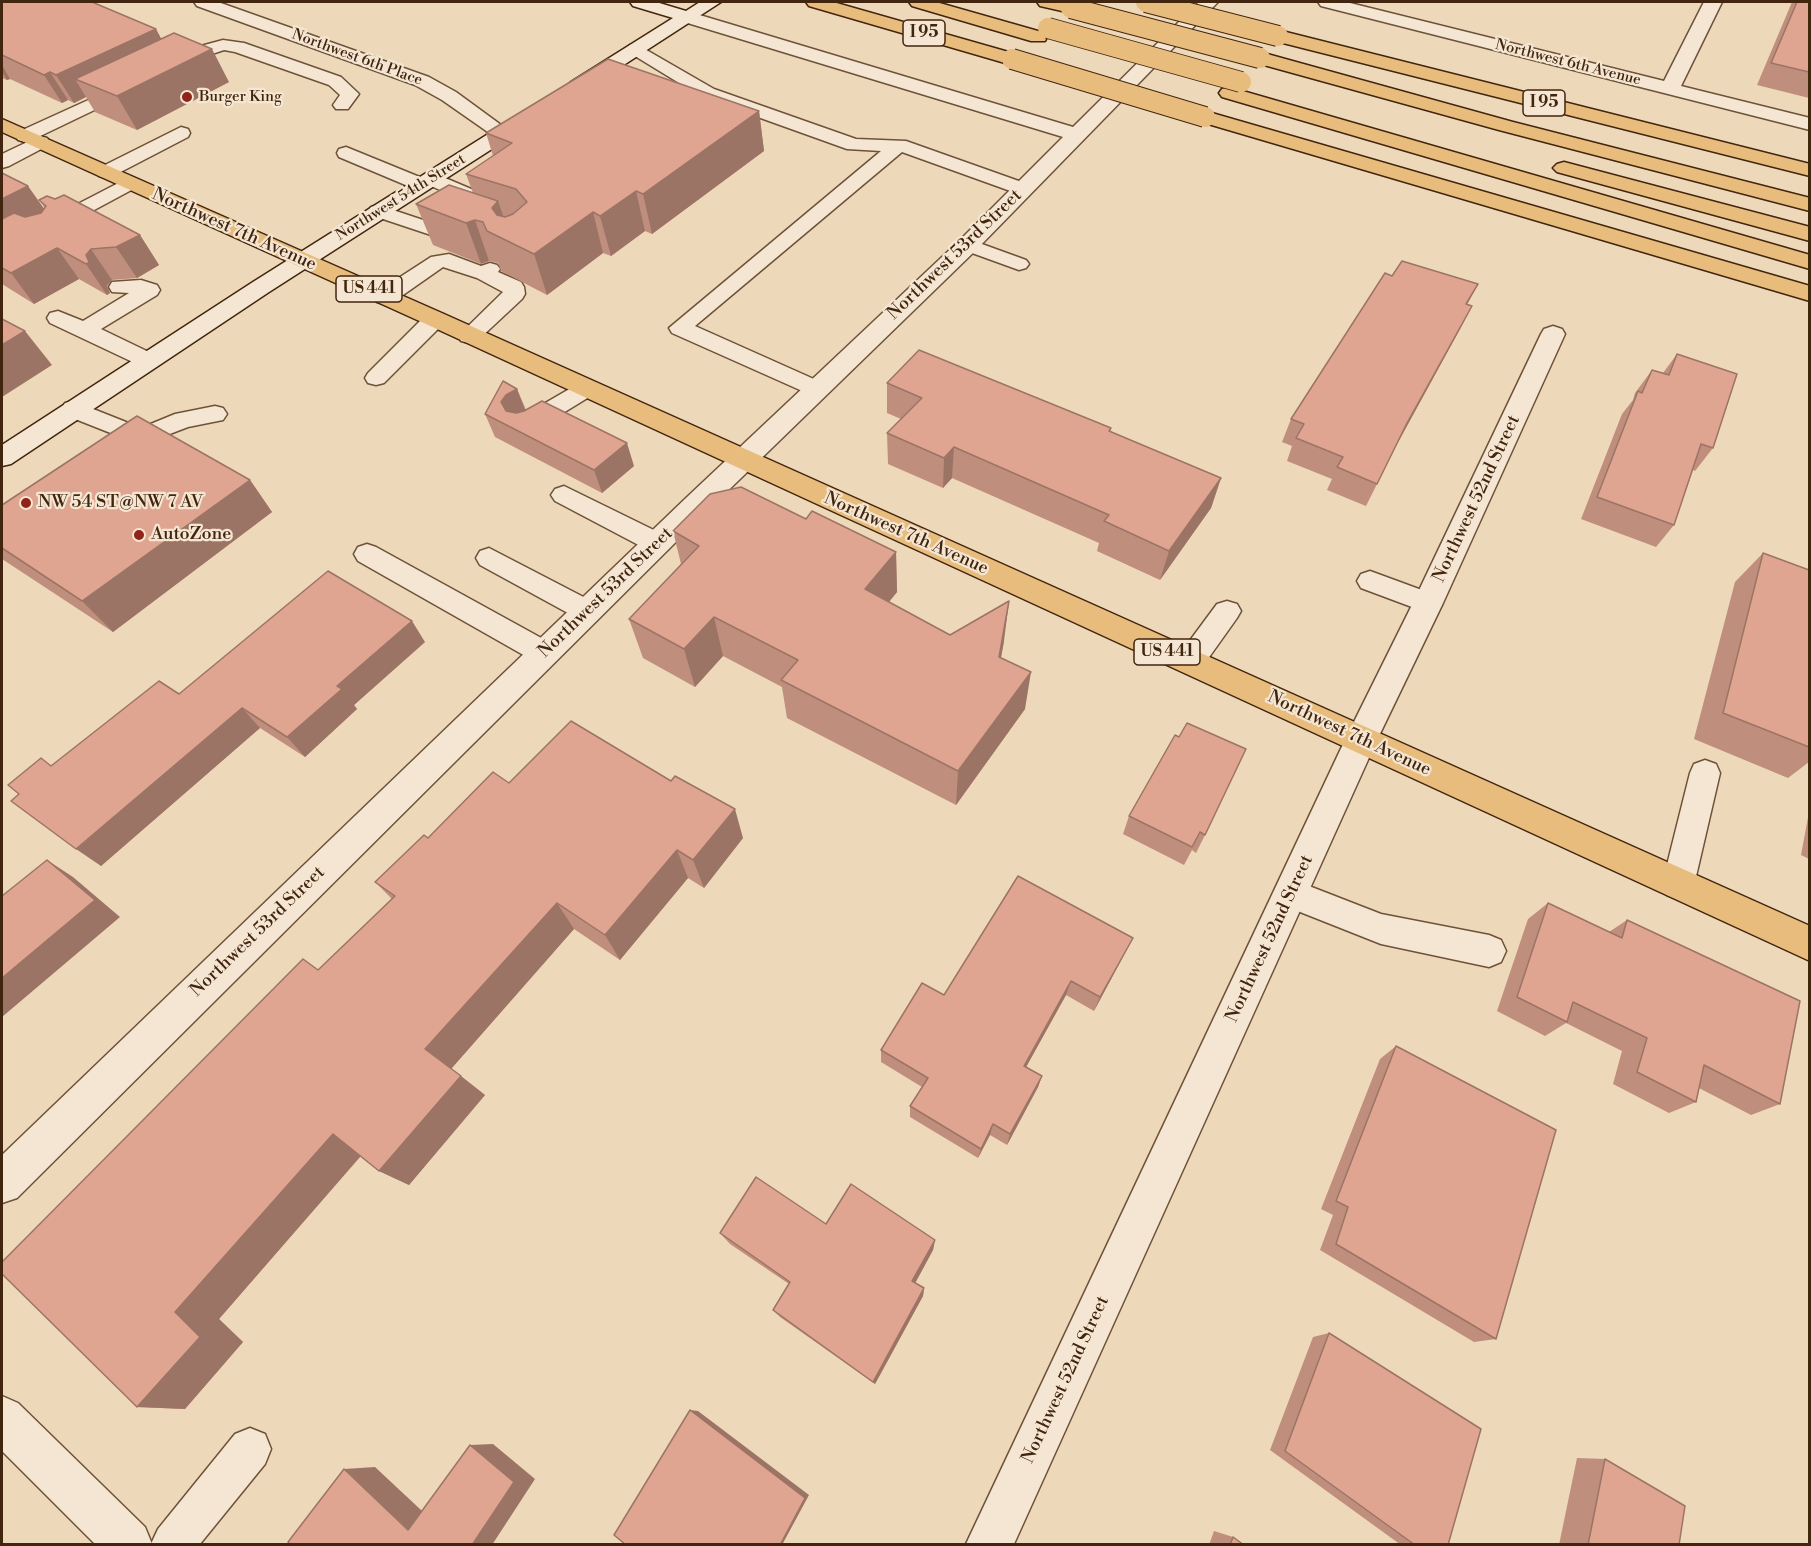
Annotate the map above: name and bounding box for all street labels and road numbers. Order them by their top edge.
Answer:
road number: I 95 [903,20,945,46]
street label: Northwest 6th Place [289,26,425,90]
street label: Northwest 6th Avenue [1493,36,1643,90]
road number: I 95 [1523,90,1565,116]
street label: Northwest 54th Street [333,151,469,245]
street label: Northwest 7th Avenue [148,184,320,276]
street label: Northwest 53rd Street [883,185,1027,325]
road number: US 441 [336,276,402,302]
street label: Northwest 52nd Street [1429,412,1525,586]
street label: Northwest 7th Avenue [820,488,992,580]
street label: Northwest 53rd Street [534,523,678,663]
road number: US 441 [1134,639,1200,665]
street label: Northwest 7th Avenue [1264,687,1434,781]
street label: Northwest 52nd Street [1222,852,1318,1026]
street label: Northwest 53rd Street [186,862,330,1002]
street label: Northwest 52nd Street [1018,1293,1114,1467]

